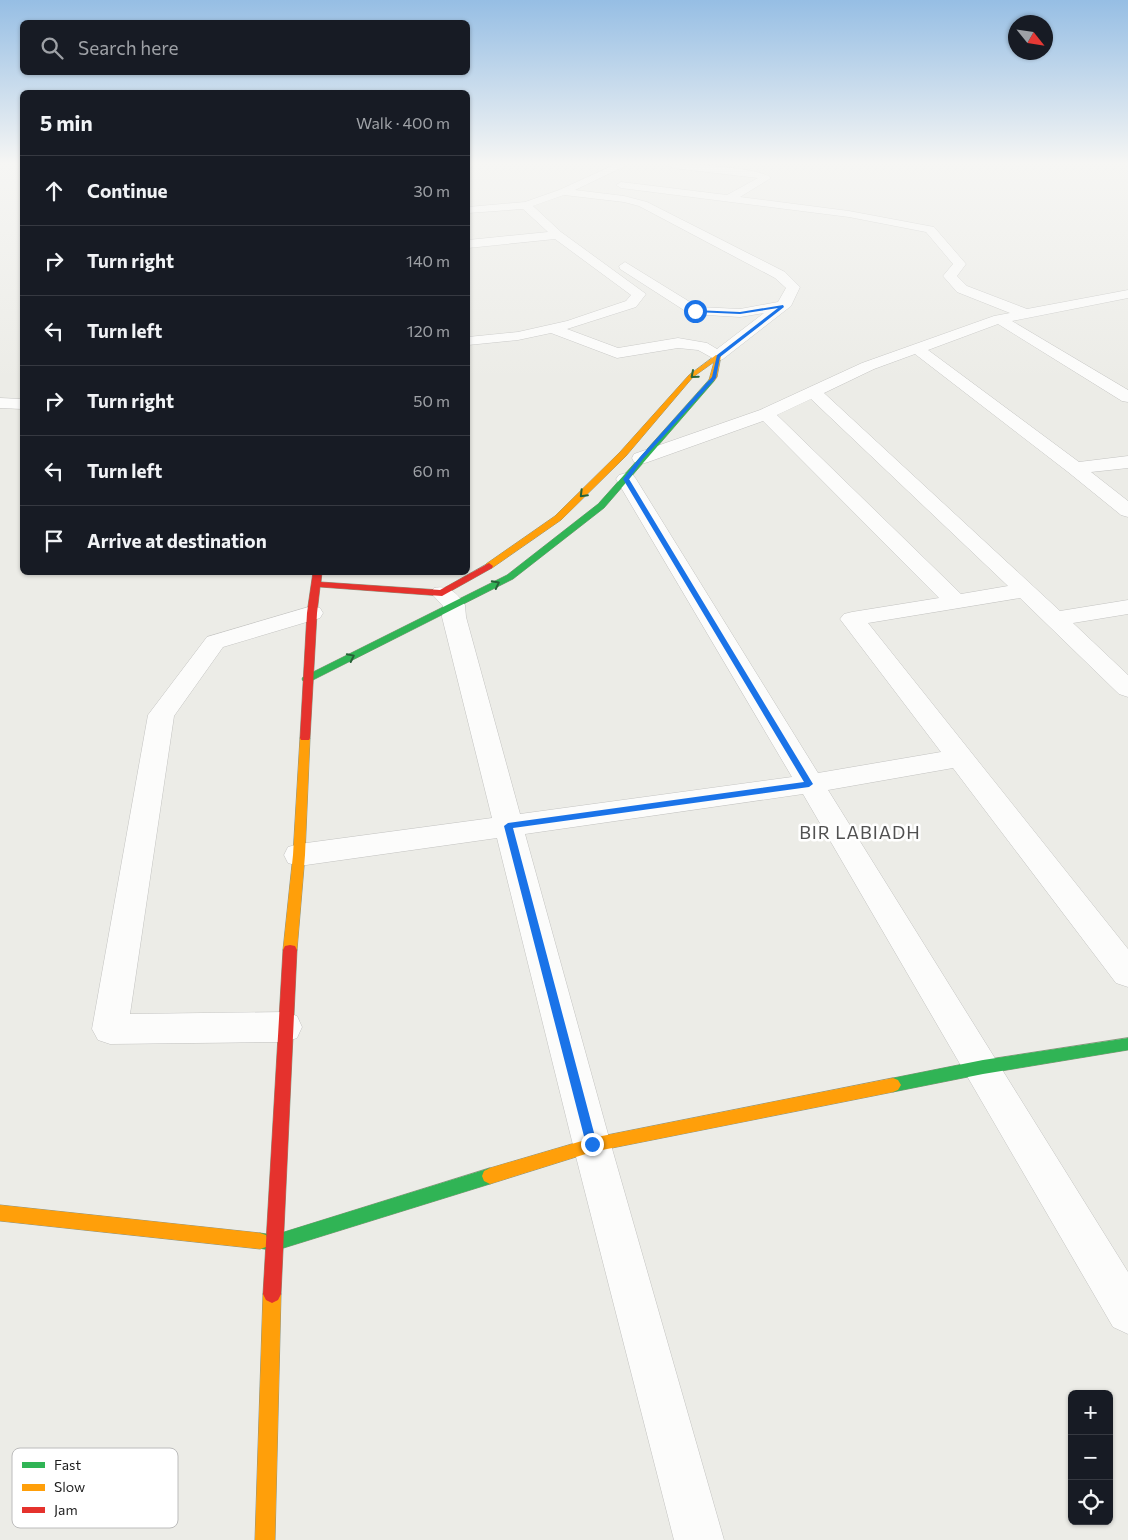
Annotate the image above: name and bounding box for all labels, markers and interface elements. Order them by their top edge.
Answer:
north arrow [1008,15,1053,60]
search box [20,20,470,75]
icon: search [38,34,66,62]
text: Search here [78,36,178,59]
text: 5 min [40,110,93,135]
text: Walk · 400 m [356,113,450,132]
icon: ahead [40,177,68,205]
text: Continue [87,179,167,202]
text: 30 m [413,181,450,200]
icon: right [40,247,68,275]
text: Turn right [87,249,174,272]
text: 140 m [406,251,450,270]
route start [684,300,707,323]
icon: left [40,317,68,345]
text: Turn left [87,319,162,342]
text: 120 m [407,321,450,340]
one-way arrow [690,369,699,378]
icon: right [40,387,68,415]
text: Turn right [87,389,174,412]
text: 50 m [413,391,450,410]
icon: left [40,457,68,485]
text: Turn left [87,459,162,482]
text: 60 m [413,461,450,480]
one-way arrow [580,488,589,497]
icon: arrive [40,527,68,555]
text: Arrive at destination [87,529,267,552]
one-way arrow [491,580,500,590]
one-way arrow [346,653,355,663]
district label: BIR LABIADH [799,821,921,843]
route end [581,1133,604,1156]
map controls [1068,1390,1113,1525]
button: + [1068,1390,1113,1435]
button: − [1068,1435,1113,1480]
legend [12,1448,178,1528]
text: Fast [54,1456,81,1473]
text: Slow [54,1478,85,1495]
button: locate [1068,1480,1113,1525]
text: Jam [54,1501,78,1518]

